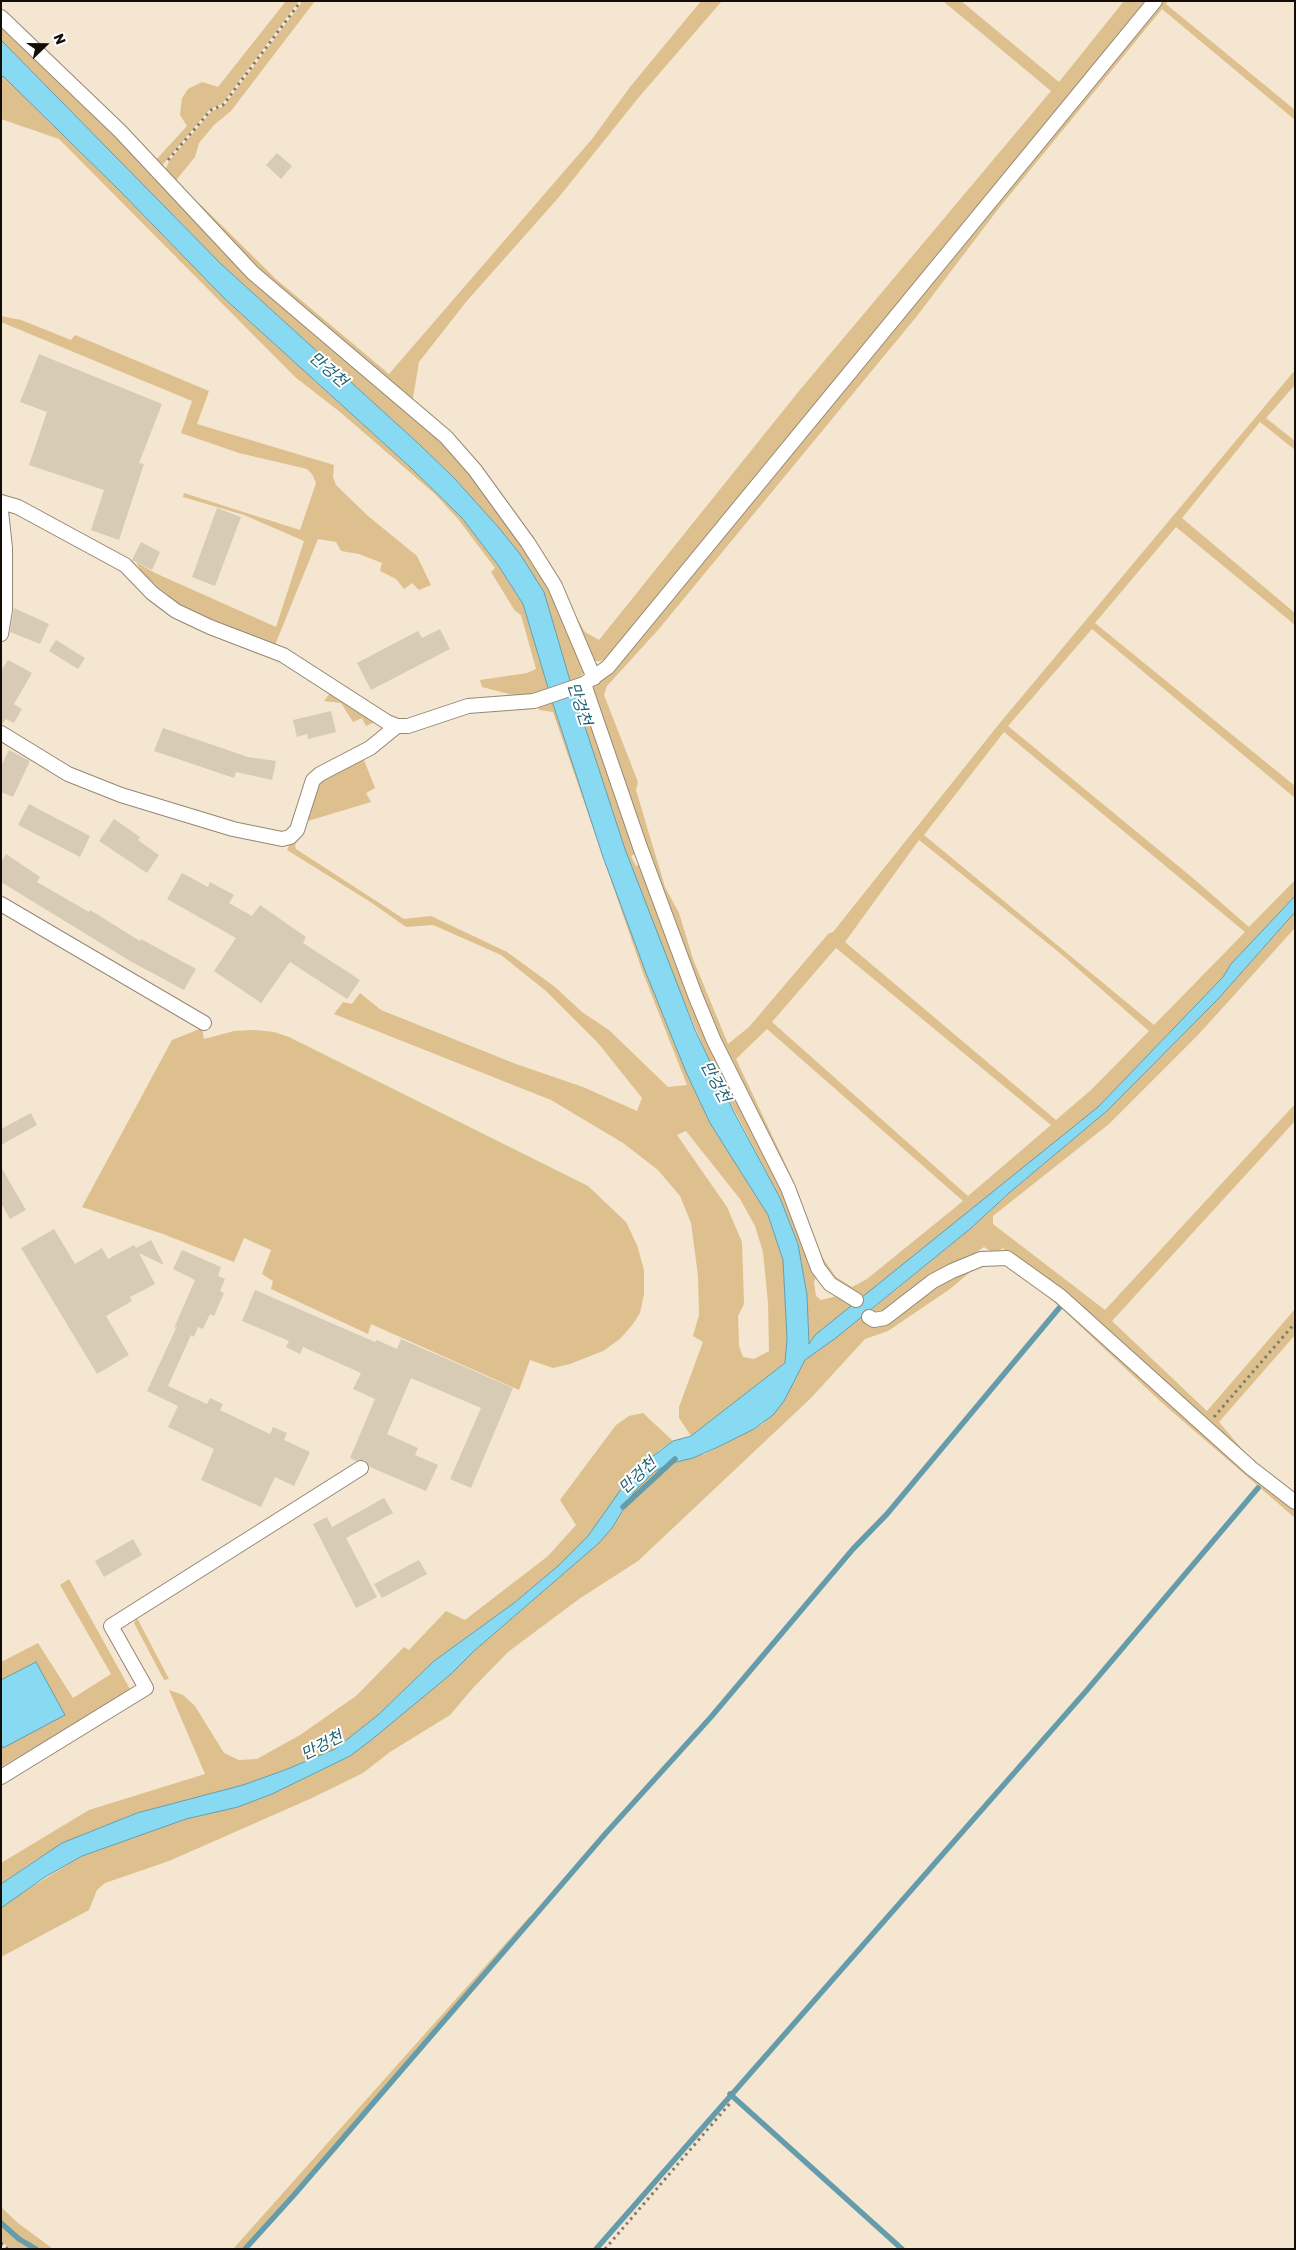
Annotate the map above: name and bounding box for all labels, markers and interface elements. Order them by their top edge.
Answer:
north arrow [20,20,70,70]
text: N [50,31,69,47]
water label: 만겅천 [305,348,351,392]
water label: 만겅천 [563,680,595,728]
water label: 만겅천 [696,1058,734,1106]
water label: 만겅천 [615,1454,661,1498]
water label: 만겅천 [298,1727,346,1765]

